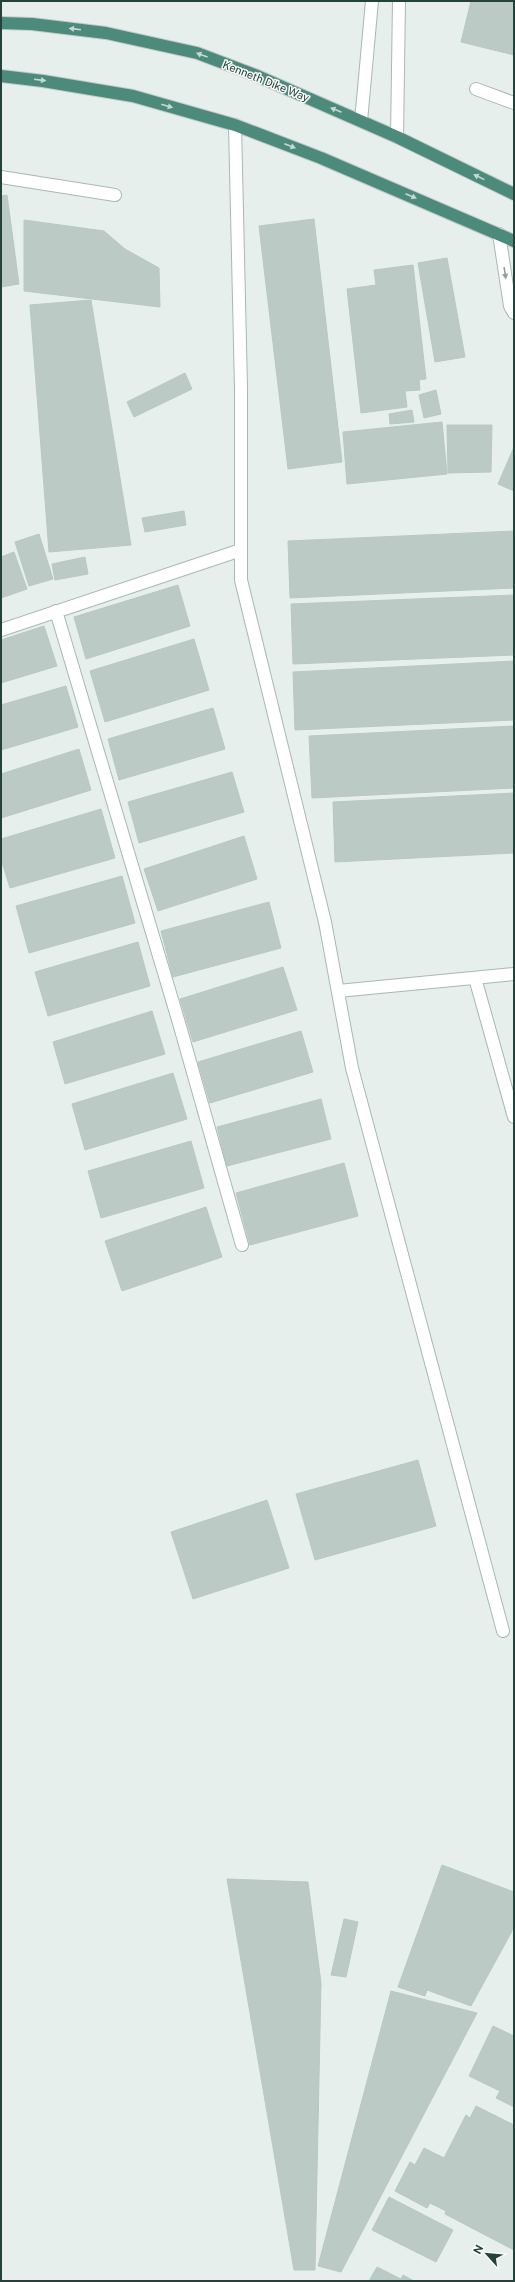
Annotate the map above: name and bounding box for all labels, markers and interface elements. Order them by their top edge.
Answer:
one-way arrow [69,26,81,32]
one-way arrow [196,52,208,58]
street label: Kenneth Dike Way [221,58,311,104]
one-way arrow [34,77,46,84]
one-way arrow [161,103,173,109]
one-way arrow [330,107,341,113]
one-way arrow [285,144,297,150]
one-way arrow [473,174,485,180]
one-way arrow [405,193,416,199]
one-way arrow [502,267,508,279]
north arrow [467,2234,507,2274]
text: N [471,2243,485,2256]

